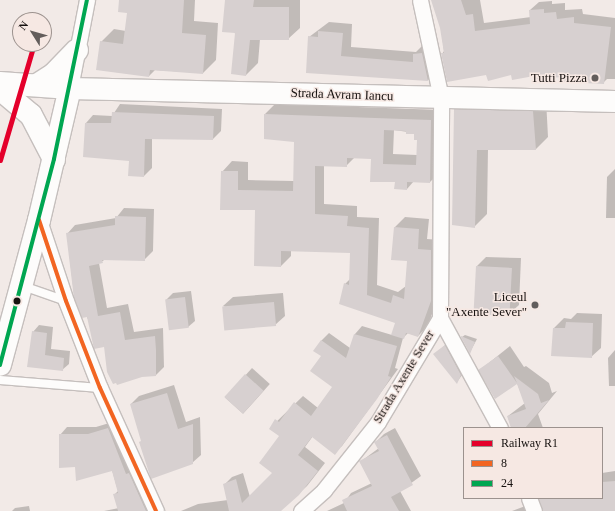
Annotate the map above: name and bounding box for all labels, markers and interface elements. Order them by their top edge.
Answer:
north arrow [12,12,52,52]
text: N [16,19,30,32]
place label: Tutti Pizza [531,70,587,86]
marker: Tutti Pizza [590,73,600,83]
street label: Strada Avram Iancu [290,85,394,105]
place label: Liceul "Axente Sever" [446,290,527,321]
unlabelled marker [12,296,22,306]
marker: Liceul "Axente Sever" [530,300,540,310]
street label: Strada Axente Sever [370,327,438,427]
legend [463,427,603,499]
text: Railway R1 [501,436,558,450]
text: 8 [501,456,507,470]
text: 24 [501,476,513,490]

